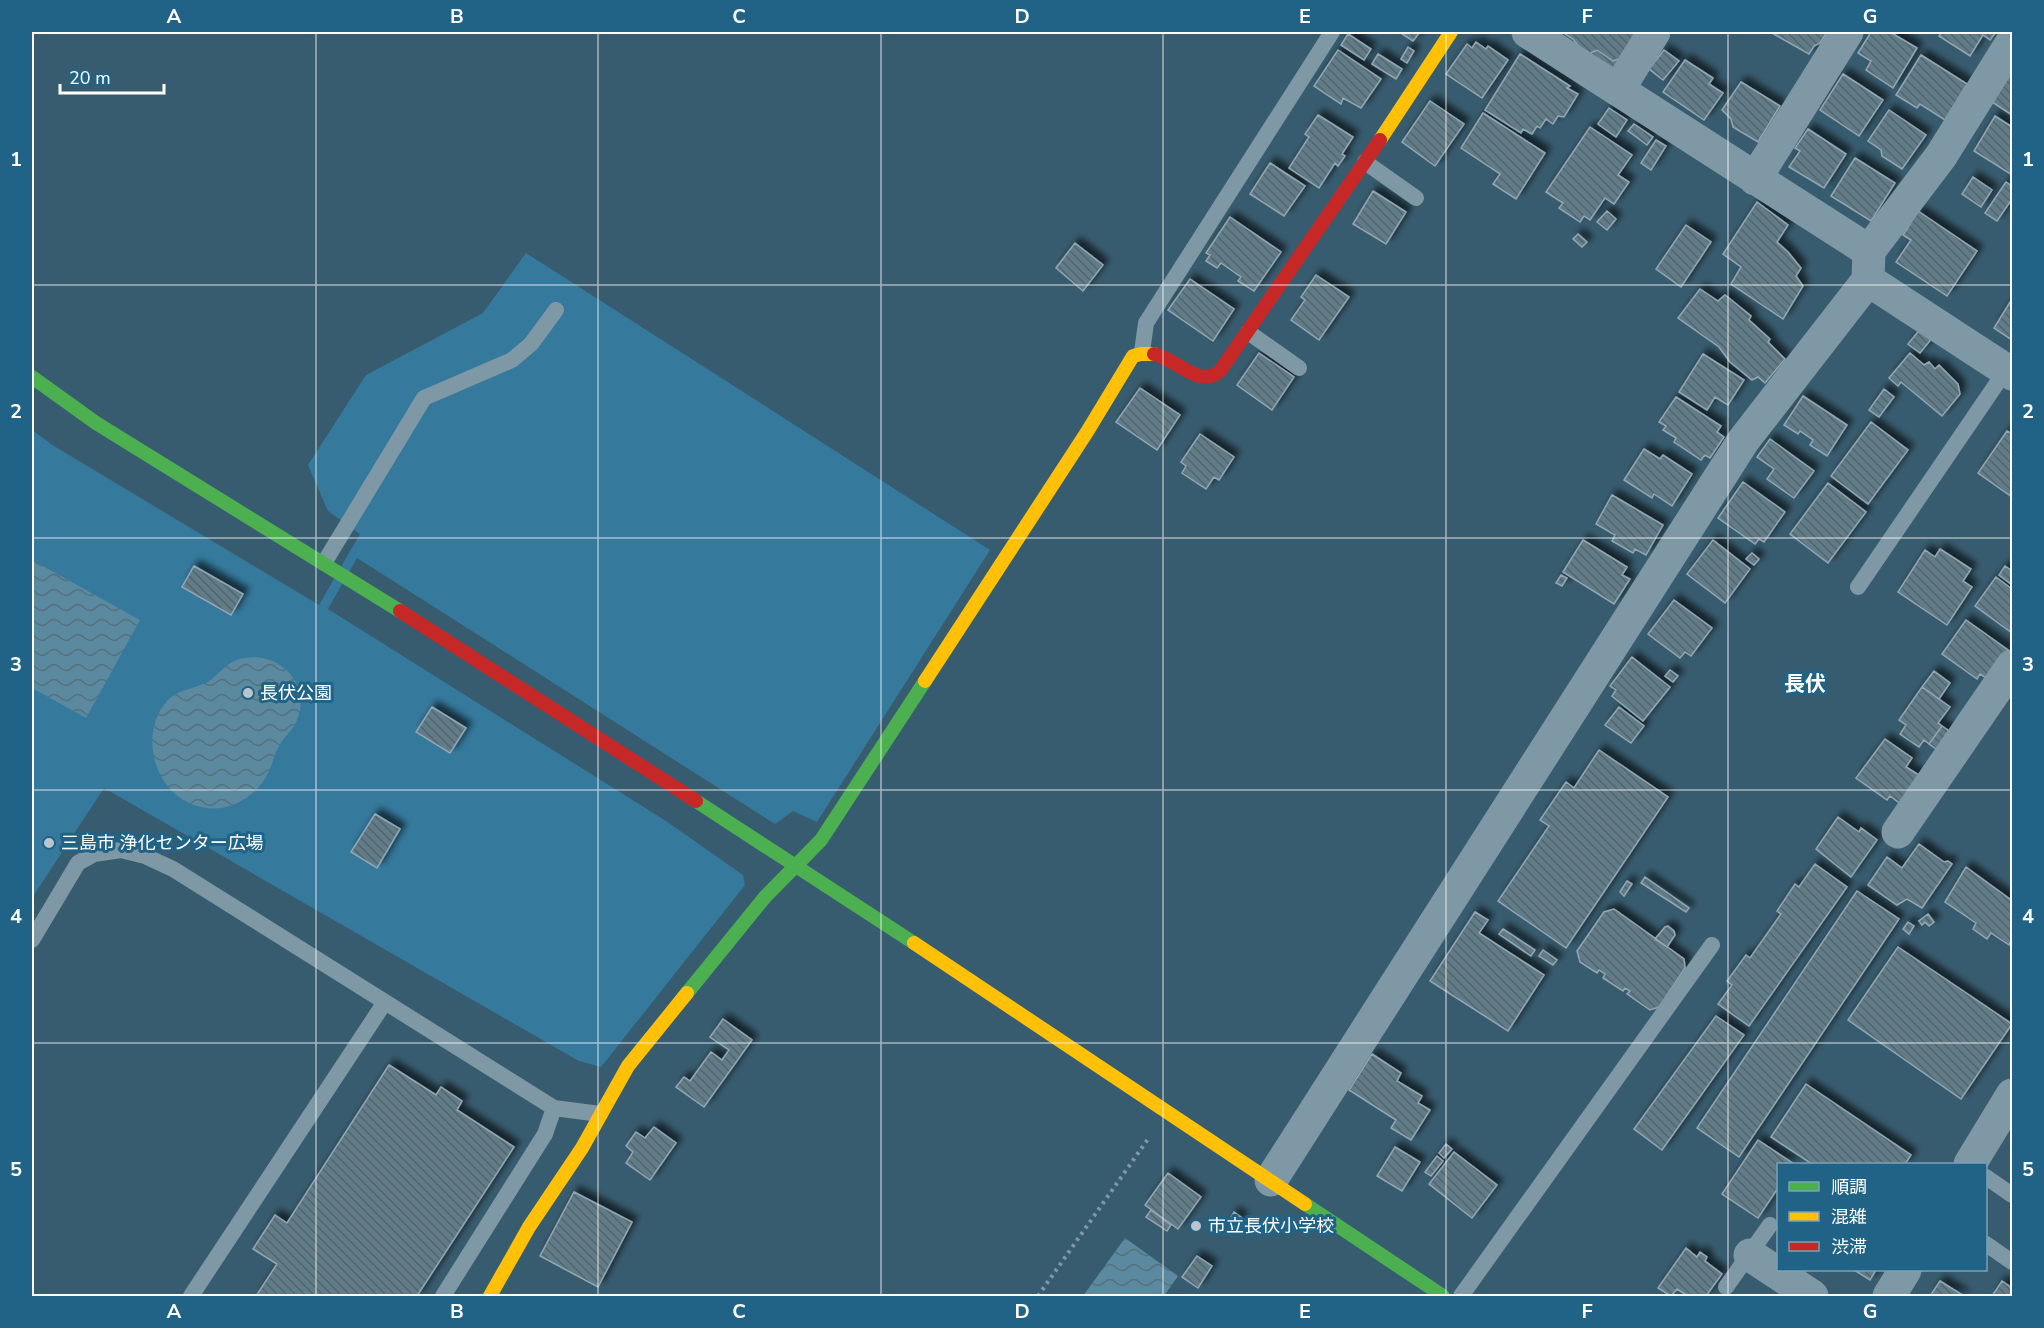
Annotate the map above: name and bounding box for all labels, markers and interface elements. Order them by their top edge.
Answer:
text: A [167,3,182,30]
text: B [450,3,464,30]
text: C [732,3,746,30]
text: D [1014,3,1030,30]
text: E [1299,3,1311,30]
text: F [1581,3,1593,30]
text: G [1863,3,1877,30]
scale bar [60,57,164,95]
text: 20 m [69,66,111,90]
text: 1 [10,146,22,173]
text: 1 [2022,146,2034,173]
text: 2 [10,398,22,425]
text: 2 [2022,398,2034,425]
text: 3 [10,651,22,678]
text: 3 [2022,651,2034,678]
district label: 長伏 [1784,670,1826,698]
place label: 長伏公園 [260,681,332,705]
marker: 長伏公園 [241,686,255,700]
place label: 三島市 浄化センター広場 [61,831,264,855]
marker: 三島市 浄化センター広場 [42,836,56,850]
text: 4 [10,903,22,930]
text: 4 [2022,903,2034,930]
text: 5 [10,1156,22,1183]
text: 5 [2022,1156,2034,1183]
legend [1777,1163,1987,1271]
text: 順調 [1831,1175,1867,1199]
text: 混雑 [1831,1205,1867,1229]
place label: 市立長伏小学校 [1208,1214,1334,1238]
marker: 市立長伏小学校 [1189,1219,1203,1233]
text: 渋滞 [1831,1235,1867,1259]
text: A [167,1298,182,1325]
text: B [450,1298,464,1325]
text: C [732,1298,746,1325]
text: D [1014,1298,1030,1325]
text: E [1299,1298,1311,1325]
text: F [1581,1298,1593,1325]
text: G [1863,1298,1877,1325]

